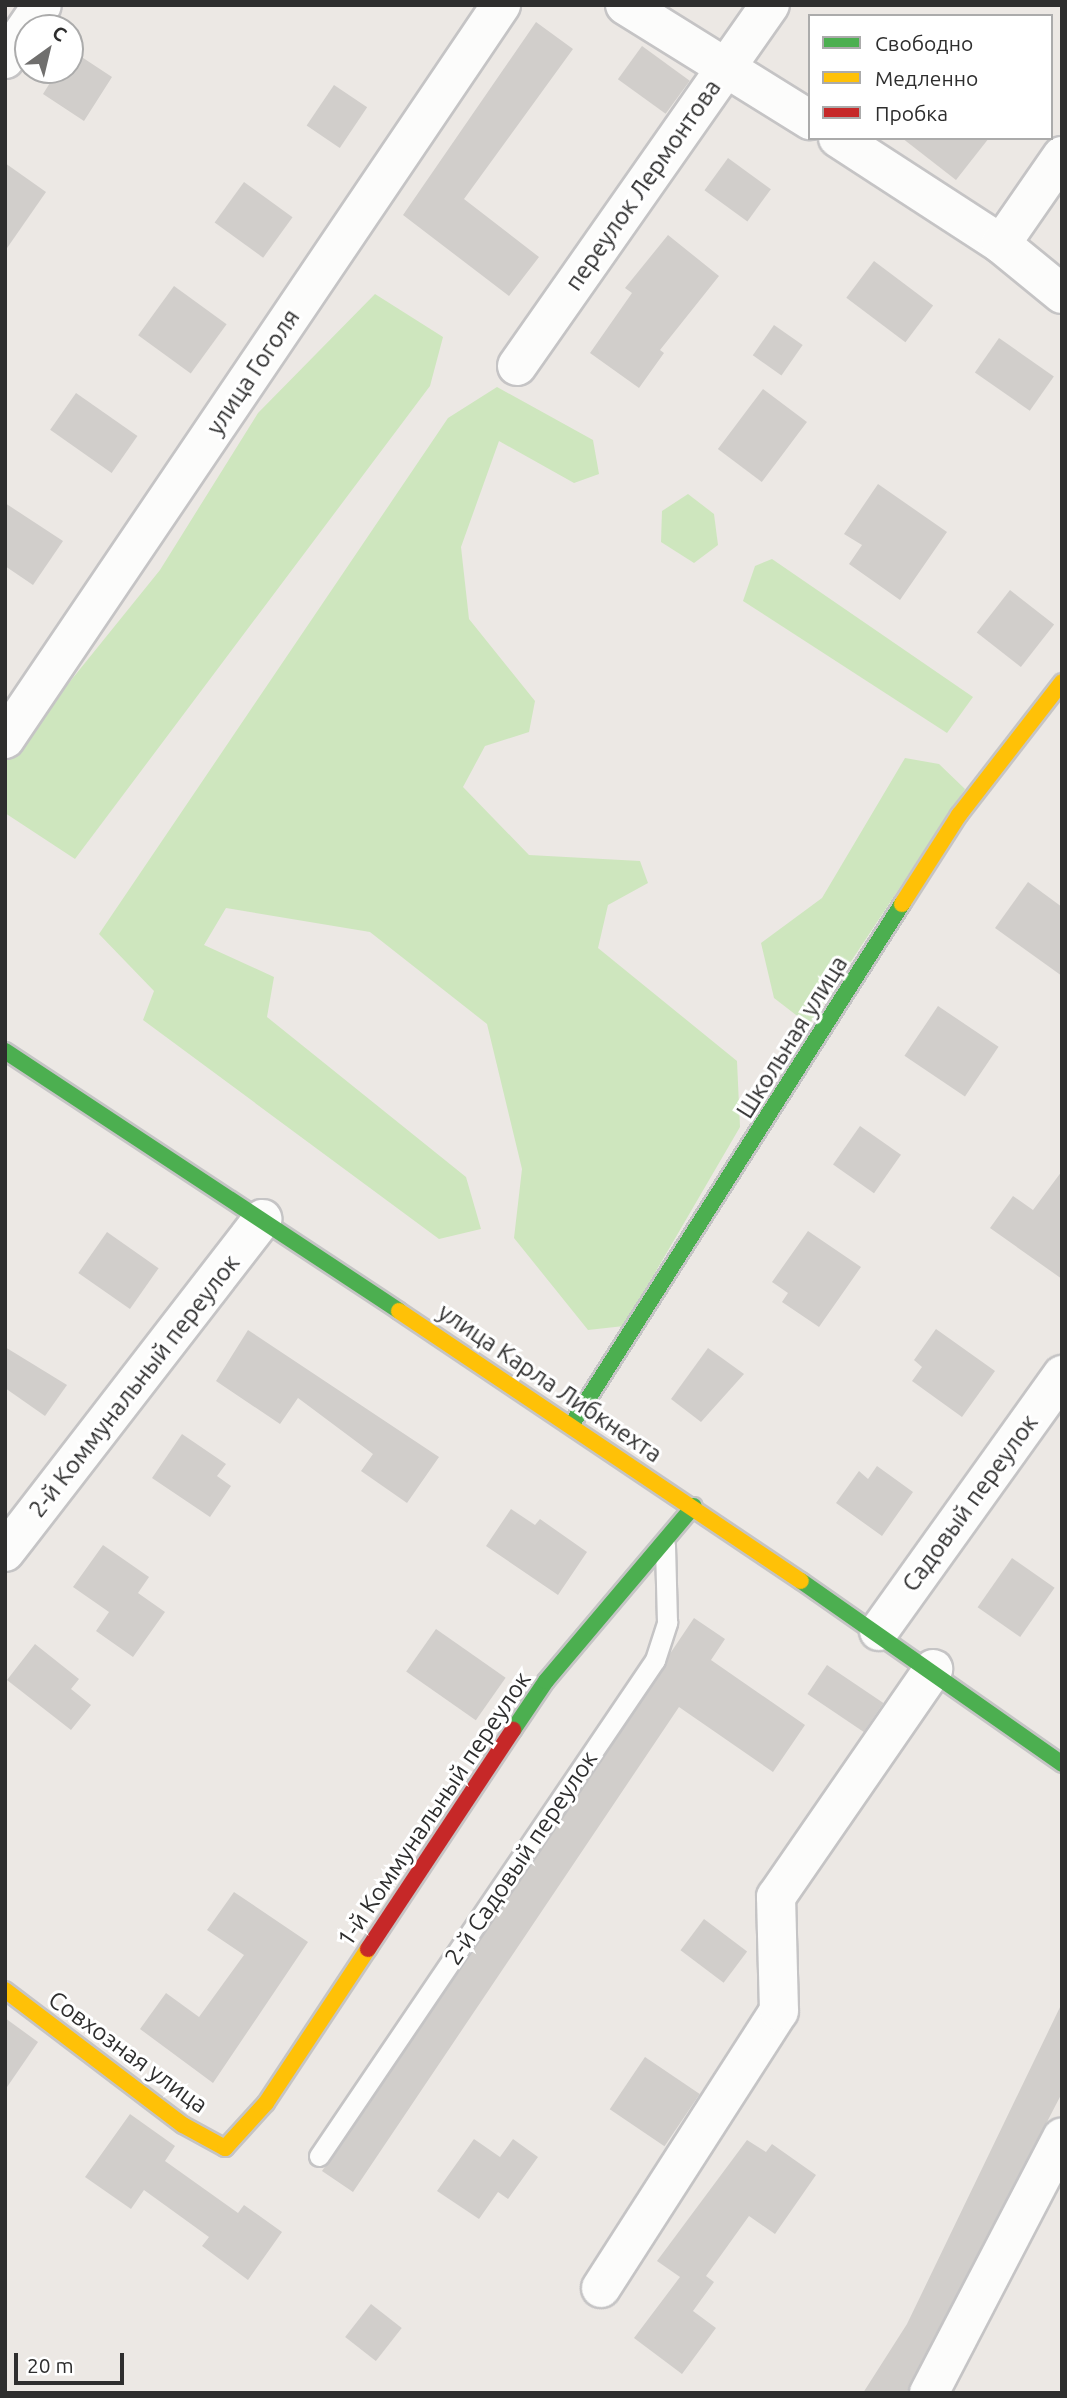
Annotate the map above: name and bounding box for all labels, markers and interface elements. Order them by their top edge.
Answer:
north arrow [14,14,84,84]
legend [808,14,1053,140]
text: С [48,21,71,46]
text: Свободно [875,31,973,55]
text: Медленно [875,66,978,90]
street label: переулок Лермонтова [559,74,727,296]
text: Пробка [875,101,948,125]
street label: улица Гоголя [200,304,306,440]
street label: Школьная улица [730,950,854,1124]
street label: 2-й Коммунальный переулок [23,1249,245,1523]
street label: улица Карла Либкнехта [433,1297,667,1469]
street label: Садовый переулок [896,1409,1044,1597]
street label: 1-й Коммунальный переулок [331,1666,537,1952]
street label: 2-й Садовый переулок [439,1745,603,1971]
street label: Совхозная улица [43,1985,213,2119]
scale bar [18,2338,128,2382]
text: 20 m [27,2353,74,2377]

